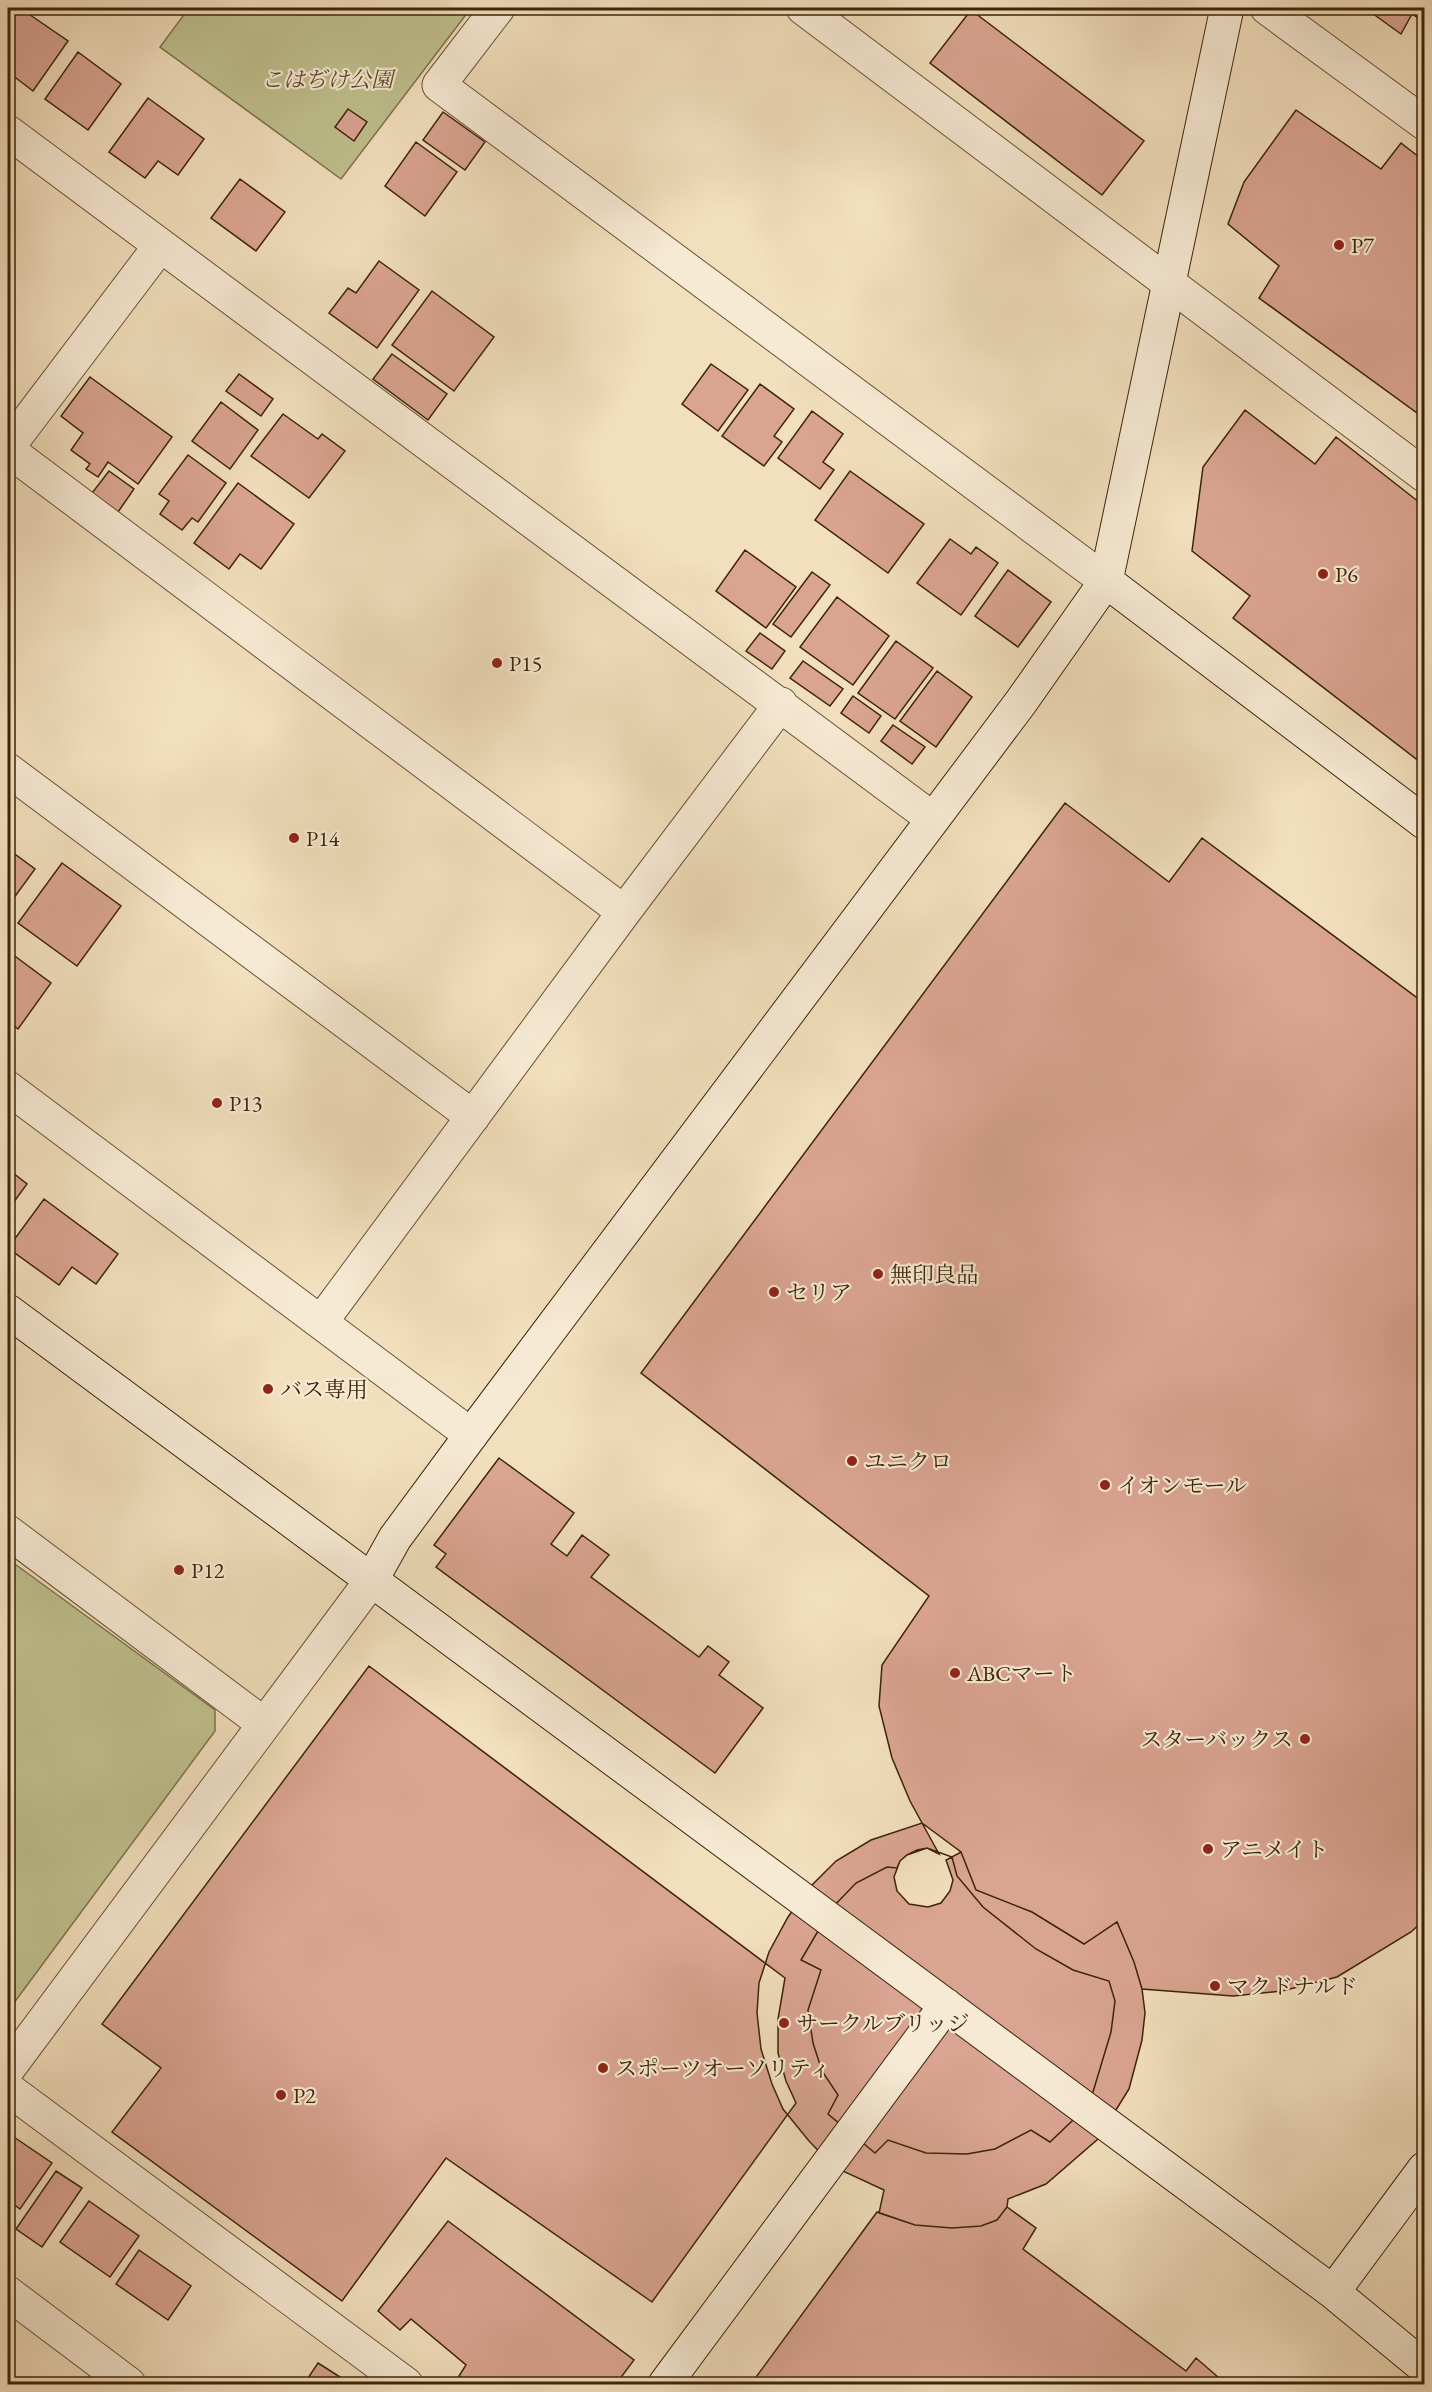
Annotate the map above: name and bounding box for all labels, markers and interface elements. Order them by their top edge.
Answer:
park label: こはぢけ公園 [261,65,396,94]
place label: P7 [1351,231,1374,260]
marker: P7 [1332,238,1346,252]
place label: P6 [1335,560,1358,589]
marker: P6 [1316,567,1330,581]
place label: P15 [509,649,542,678]
marker: P15 [490,656,504,670]
place label: P14 [306,824,340,853]
marker: P14 [287,831,301,845]
place label: P13 [229,1089,262,1118]
marker: P13 [210,1096,224,1110]
place label: 無印良品 [890,1260,978,1289]
marker: 無印良品 [871,1267,885,1281]
place label: セリア [786,1278,852,1307]
marker: セリア [767,1285,781,1299]
place label: バス専用 [280,1375,368,1404]
marker: バス専用 [261,1382,275,1396]
place label: ユニクロ [864,1447,952,1476]
marker: ユニクロ [845,1454,859,1468]
place label: イオンモール [1117,1471,1247,1500]
marker: イオンモール [1098,1478,1112,1492]
place label: P12 [191,1556,225,1585]
marker: P12 [172,1563,186,1577]
place label: ABCマート [966,1659,1077,1688]
marker: ABCマート [948,1666,962,1680]
place label: スターバックス [1140,1725,1293,1754]
marker: スターバックス [1298,1732,1312,1746]
place label: アニメイト [1220,1835,1328,1864]
marker: アニメイト [1201,1842,1215,1856]
place label: マクドナルド [1227,1972,1358,2001]
marker: マクドナルド [1208,1979,1222,1993]
place label: サークルブリッジ [796,2009,970,2038]
marker: サークルブリッジ [777,2016,791,2030]
place label: スポーツオーソリティ [615,2054,831,2083]
marker: スポーツオーソリティ [596,2061,610,2075]
place label: P2 [293,2081,316,2110]
marker: P2 [274,2088,288,2102]

